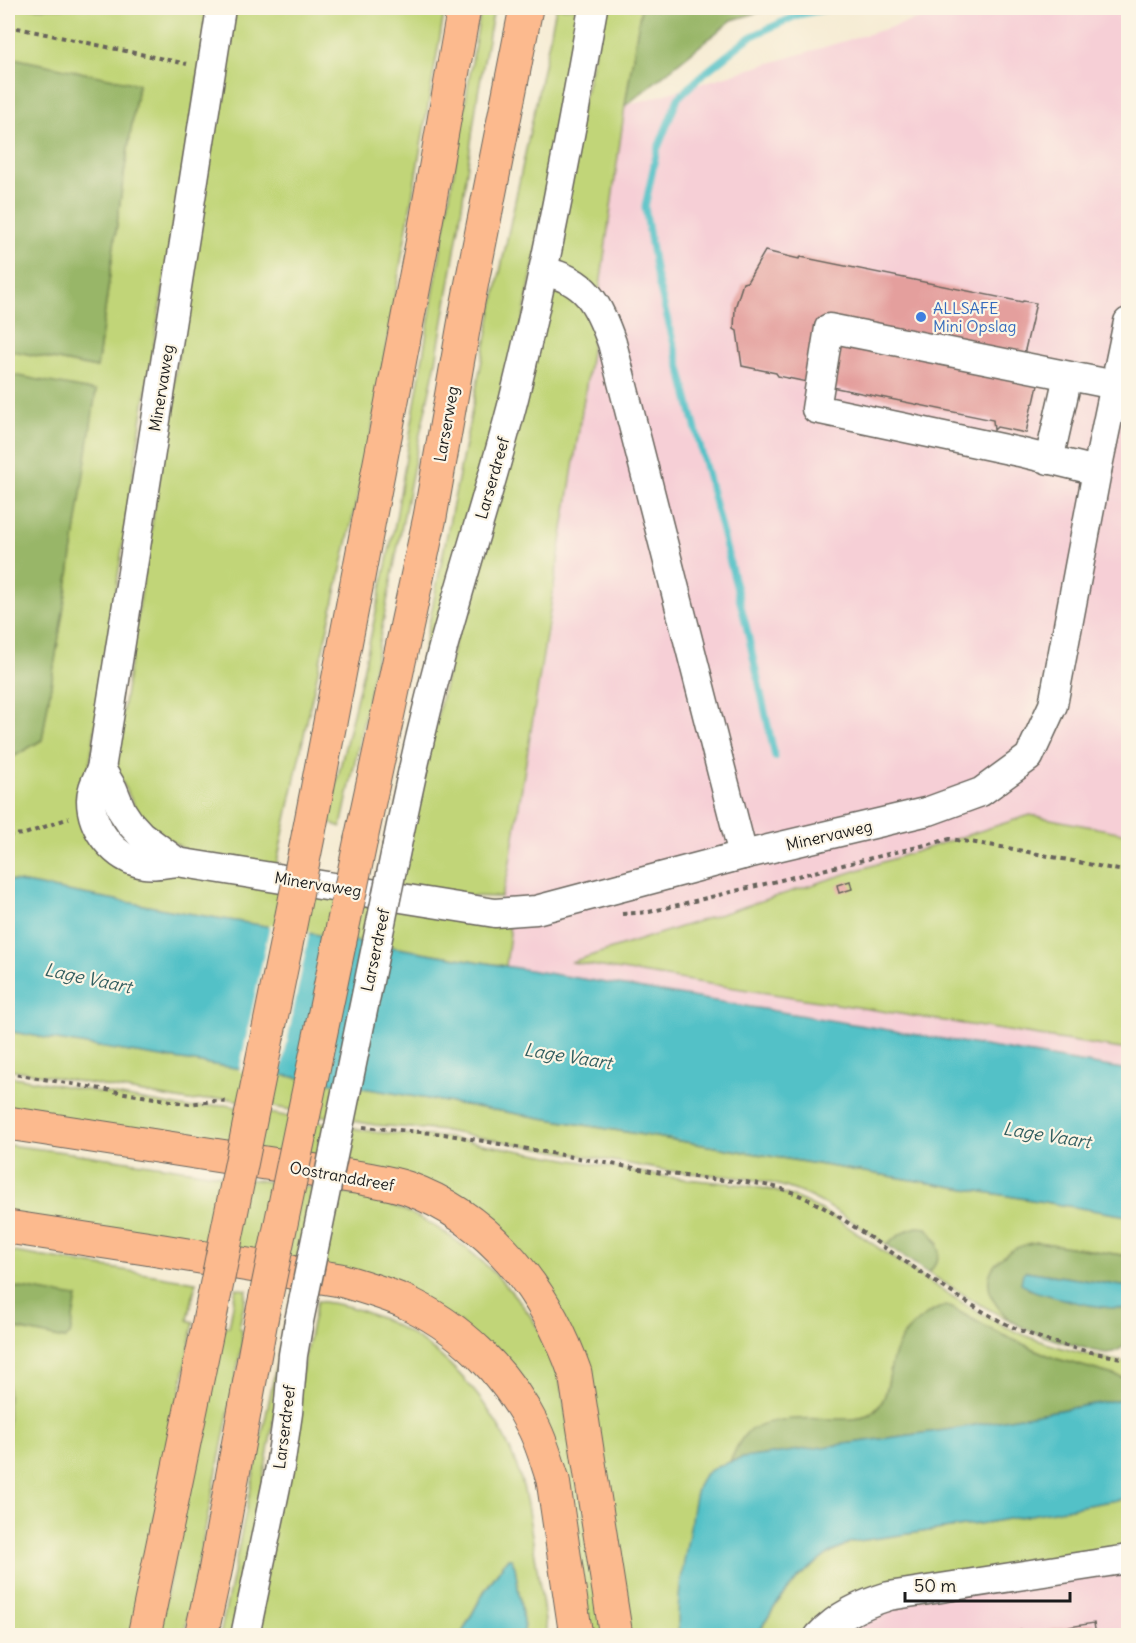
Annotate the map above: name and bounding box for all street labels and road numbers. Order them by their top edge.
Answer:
street label: Minervaweg [144,343,178,433]
street label: Larserweg [429,384,463,464]
street label: Larserdreef [471,434,513,521]
street label: Minervaweg [784,815,874,855]
street label: Minervaweg [273,867,363,901]
street label: Larserdreef [356,906,394,993]
street label: Oostranddreef [288,1157,397,1195]
street label: Larserdreef [269,1383,299,1470]

